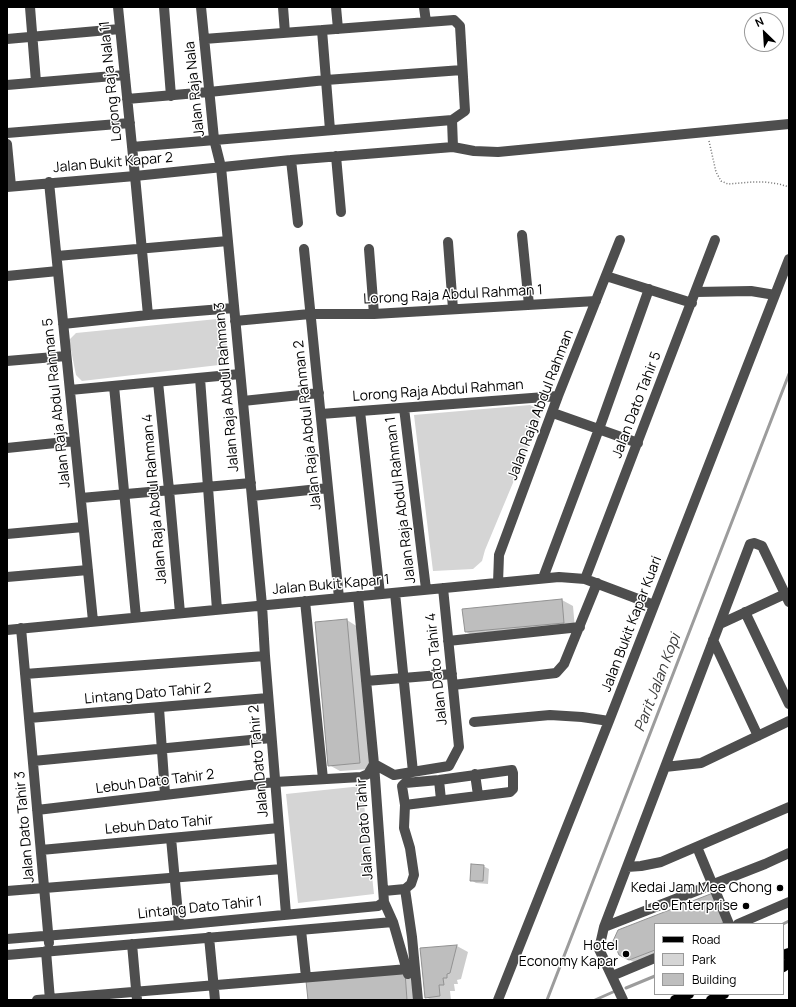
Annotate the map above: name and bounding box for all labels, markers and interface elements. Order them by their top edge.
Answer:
north arrow [744,12,784,52]
text: N [752,13,766,30]
street label: Lorong Raja Nala 11 [96,20,126,142]
street label: Jalan Raja Nala [182,41,208,137]
street label: Jalan Bukit Kapar 2 [53,149,173,177]
street label: Lorong Raja Abdul Rahman 1 [363,282,543,308]
street label: Jalan Raja Abdul Rahman 3 [211,301,243,473]
street label: Jalan Raja Abdul Rahman 5 [40,317,74,489]
street label: Jalan Raja Abdul Rahman [505,327,577,483]
street label: Jalan Raja Abdul Rahman 2 [291,339,325,511]
street label: Jalan Dato Tahir 5 [609,349,665,461]
street label: Lorong Raja Abdul Rahman [352,377,524,405]
street label: Jalan Raja Abdul Rahman 4 [139,413,171,585]
street label: Jalan Raja Abdul Rahman 1 [382,416,420,584]
street label: Jalan Bukit Kapar Kuari [598,554,666,694]
street label: Jalan Bukit Kapar 1 [272,572,390,598]
street label: Jalan Dato Tahir 4 [423,612,451,726]
water label: Parit Jalan Kopi [631,631,685,735]
street label: Lintang Dato Tahir 2 [84,680,212,708]
street label: Jalan Dato Tahir 2 [246,704,272,818]
street label: Lebuh Dato Tahir 2 [95,766,215,798]
street label: Jalan Dato Tahir 3 [12,770,38,884]
street label: Jalan Dato Tahir [353,778,377,880]
street label: Lebuh Dato Tahir [104,812,214,838]
place label: Kedai Jam Mee Chong [631,880,772,896]
marker: Kedai Jam Mee Chong [775,883,785,893]
street label: Lintang Dato Tahir 1 [137,893,263,923]
place label: Leo Enterprise [645,898,738,914]
marker: Leo Enterprise [741,901,751,911]
legend [654,923,784,995]
text: Road [692,931,720,948]
place label: Hotel Economy Kapar [519,938,618,970]
marker: Hotel Economy Kapar [621,949,631,959]
text: Park [692,951,716,968]
text: Building [692,971,736,988]

